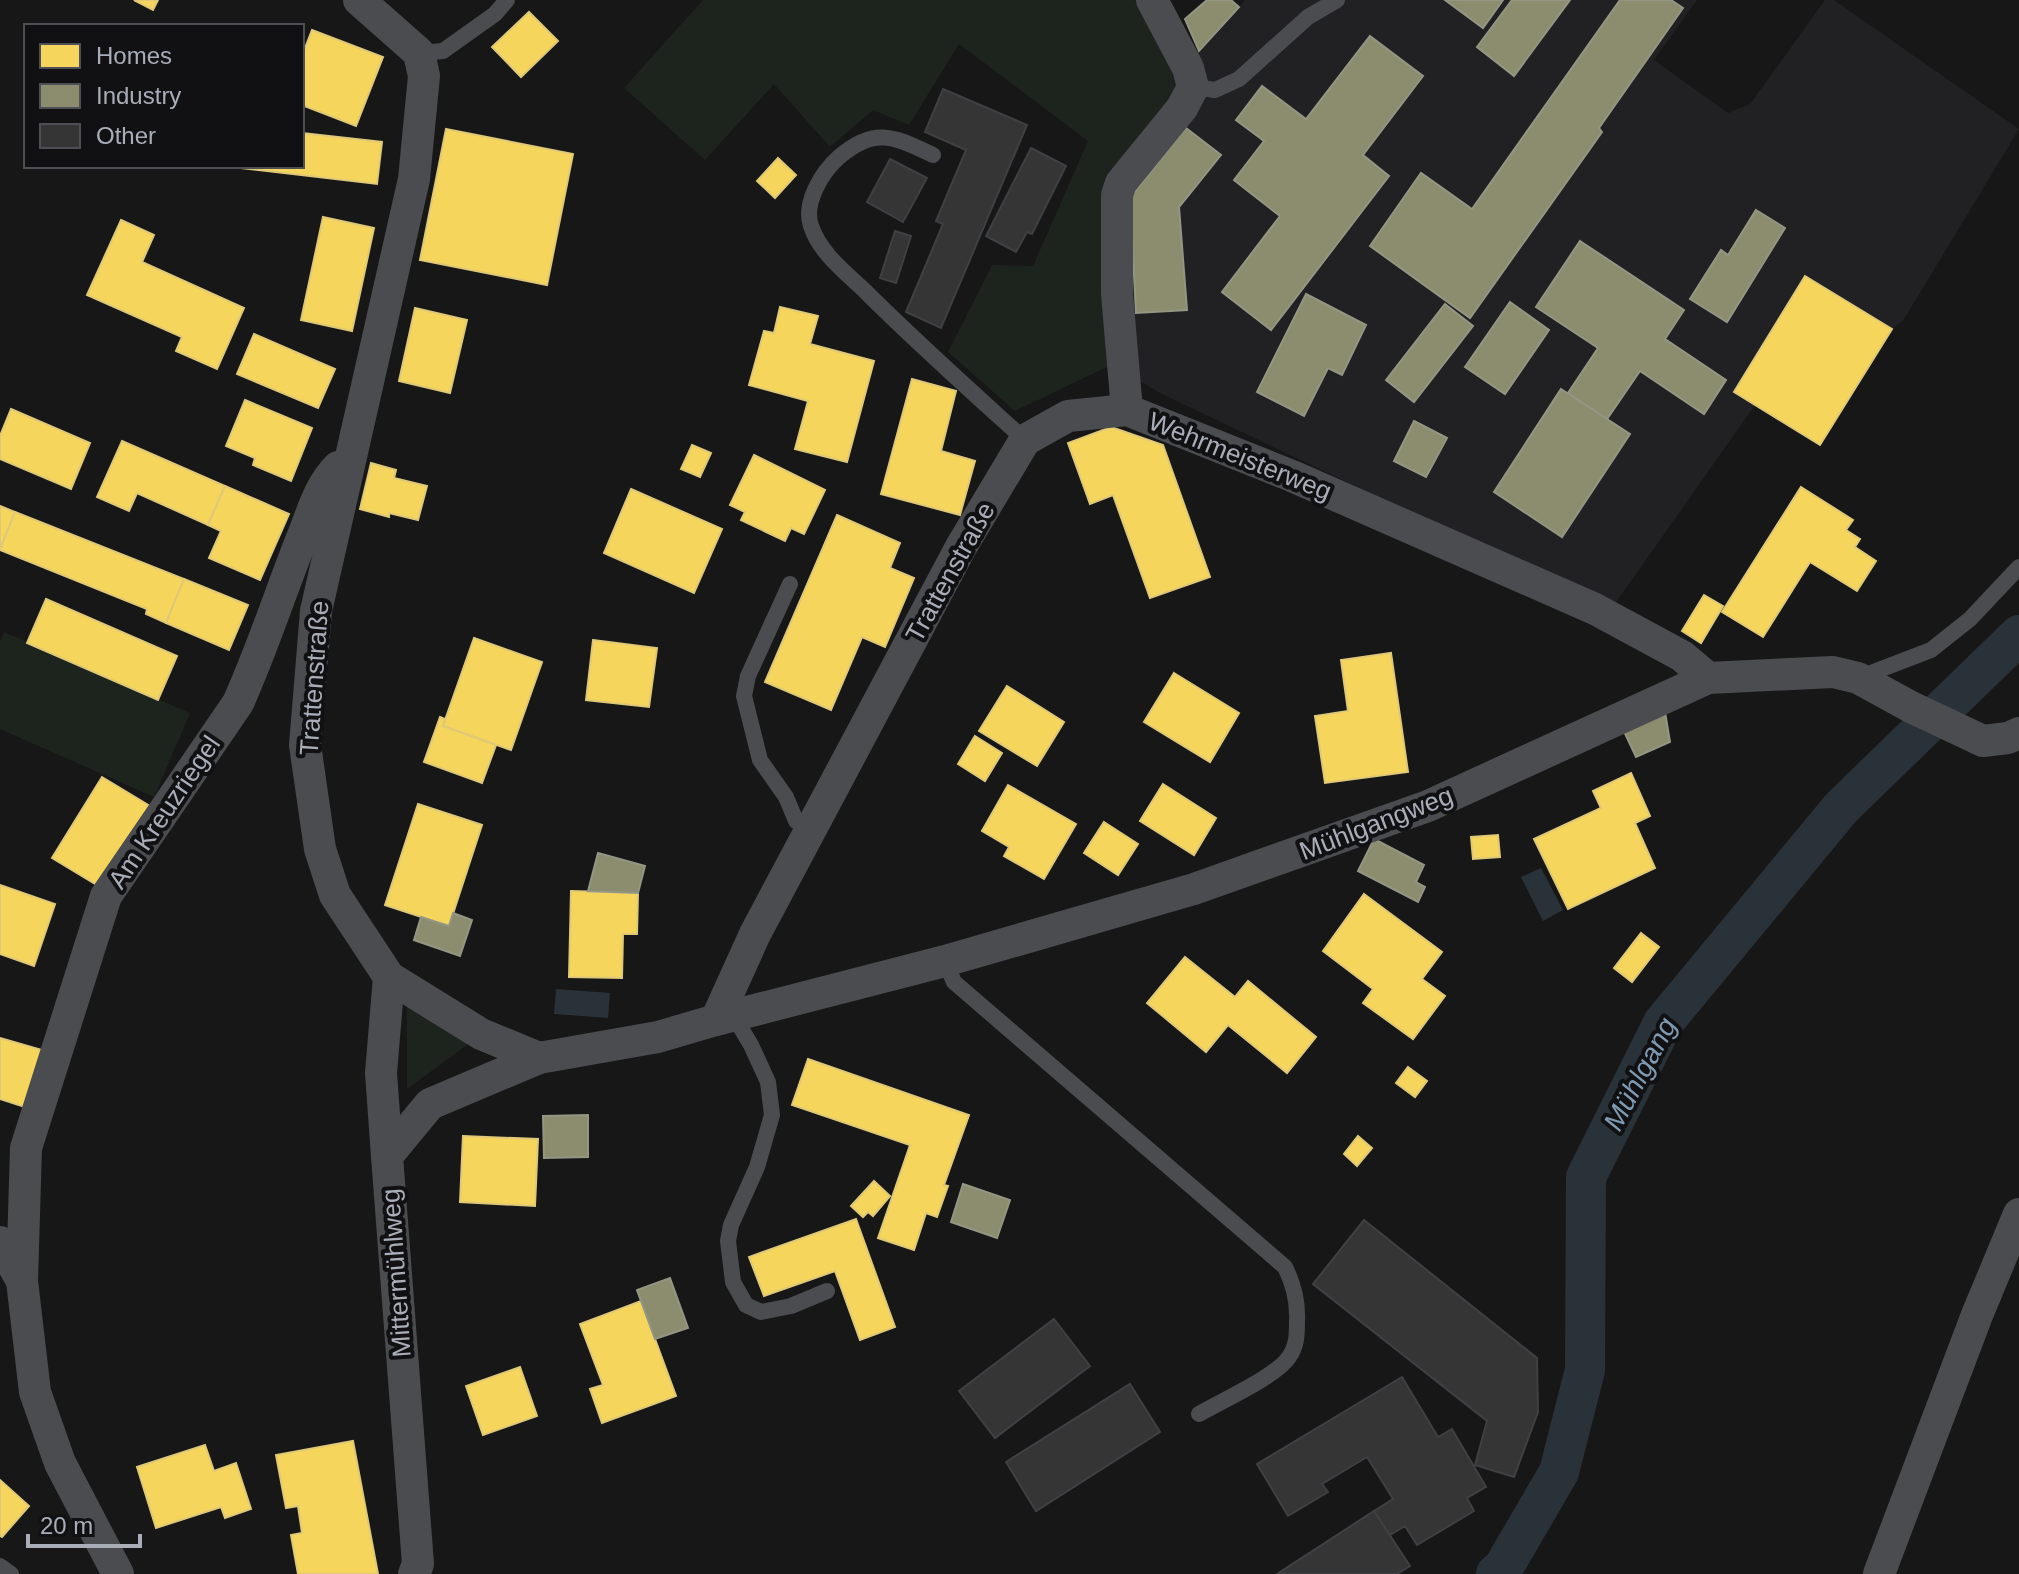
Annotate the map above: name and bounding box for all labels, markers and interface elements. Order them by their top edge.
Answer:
legend [24,24,304,168]
text: Homes [96,42,172,69]
text: Industry [96,82,181,109]
text: Other [96,122,156,149]
street label: Wehrmeisterweg [1144,406,1336,506]
street label: Trattenstraße [899,497,1001,647]
street label: Trattenstraße [294,600,334,756]
street label: Am Kreuzriegel [102,730,226,894]
street label: Mühlgangweg [1295,780,1457,866]
water label: Mühlgang [1597,1012,1683,1136]
street label: Mittermühlweg [375,1188,417,1358]
scale bar [28,1498,140,1548]
text: 20 m [40,1512,93,1539]

